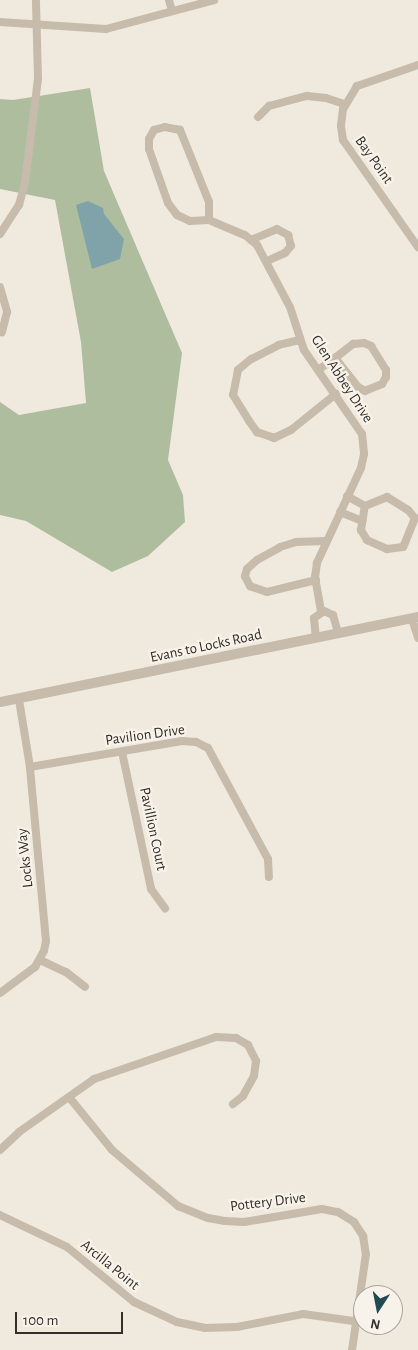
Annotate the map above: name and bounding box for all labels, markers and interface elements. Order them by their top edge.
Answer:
street label: Bay Point [351,133,397,187]
street label: Glen Abbey Drive [307,332,377,426]
street label: Evans to Locks Road [149,625,263,667]
street label: Pavilion Drive [104,721,186,749]
street label: Pavillion Court [135,786,171,872]
street label: Locks Way [13,827,37,889]
street label: Pottery Drive [229,1188,307,1216]
street label: Arcilla Point [77,1236,143,1294]
north arrow [353,1285,403,1335]
scale bar [18,1302,125,1334]
text: 100 m [23,1313,58,1328]
text: N [369,1316,381,1332]

